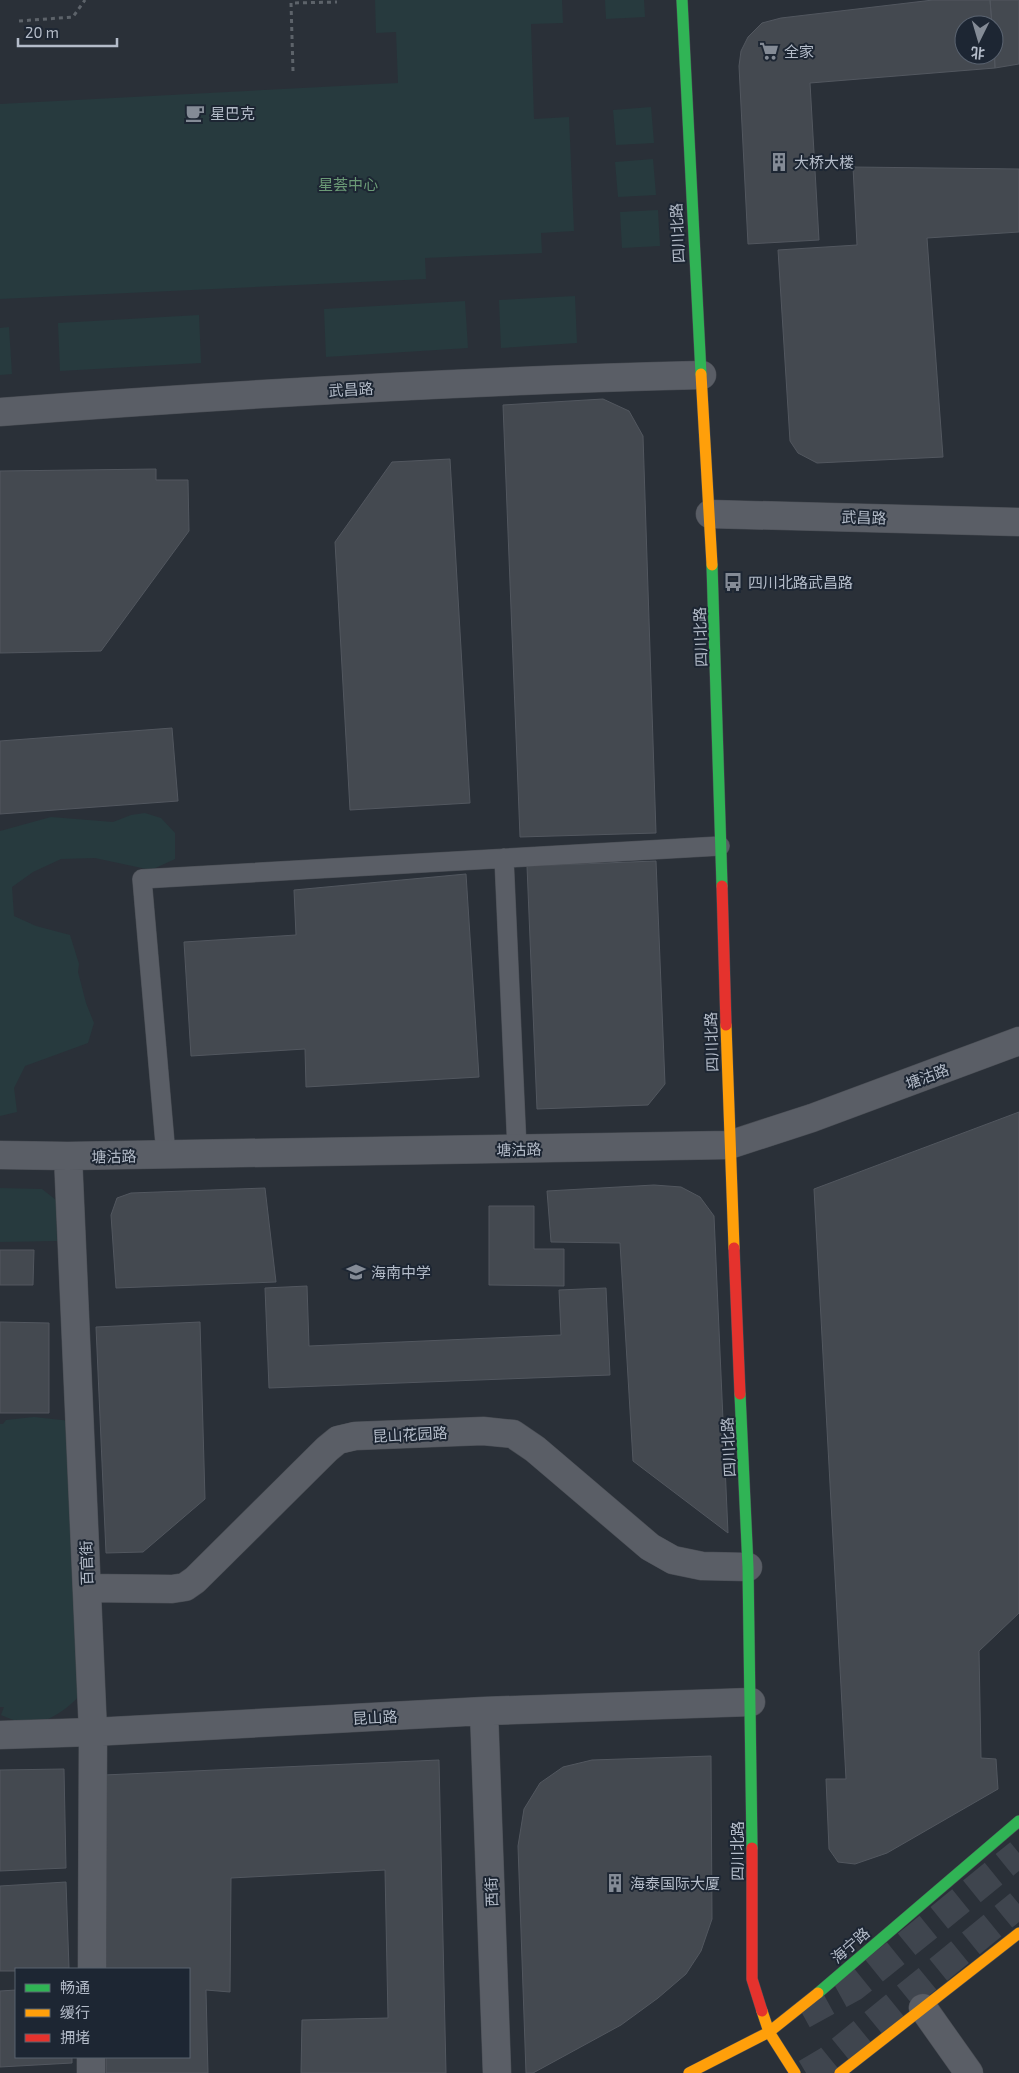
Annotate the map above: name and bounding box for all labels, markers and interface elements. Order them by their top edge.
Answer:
scale bar [18,15,116,47]
north arrow [954,15,1004,65]
text: 20 m [25,23,59,41]
supermarket icon: 全家 [758,40,780,62]
place label: 全家 [784,42,814,60]
text: 北 [970,44,986,63]
cafe icon: 星巴克 [184,102,206,124]
place label: 星巴克 [210,104,255,122]
building icon: 大桥大楼 [768,151,790,173]
place label: 大桥大楼 [794,153,854,171]
park label: 星荟中心 [318,175,378,193]
street label: 四川北路 [666,203,688,263]
street label: 武昌路 [328,379,374,399]
street label: 武昌路 [841,507,887,527]
bus stop icon: 四川北路武昌路 [722,571,744,593]
place label: 四川北路武昌路 [748,573,853,591]
street label: 四川北路 [690,607,710,667]
street label: 四川北路 [701,1012,721,1072]
street label: 塘沽路 [903,1060,951,1092]
street label: 塘沽路 [496,1140,542,1158]
street label: 塘沽路 [91,1147,137,1165]
school or university icon: 海南中学 [345,1261,367,1283]
place label: 海南中学 [371,1263,431,1281]
street label: 四川北路 [717,1417,739,1477]
street label: 昆山花园路 [372,1423,448,1445]
street label: 百官街 [76,1540,96,1586]
street label: 昆山路 [352,1707,398,1727]
street label: 四川北路 [728,1821,746,1881]
building icon: 海泰国际大厦 [604,1872,626,1894]
place label: 海泰国际大厦 [630,1874,720,1892]
street label: 西街 [481,1877,501,1907]
street label: 海宁路 [827,1923,873,1967]
legend [15,1968,190,2058]
text: 畅通 [60,1978,90,1996]
text: 缓行 [60,2003,90,2021]
text: 拥堵 [60,2028,90,2046]

